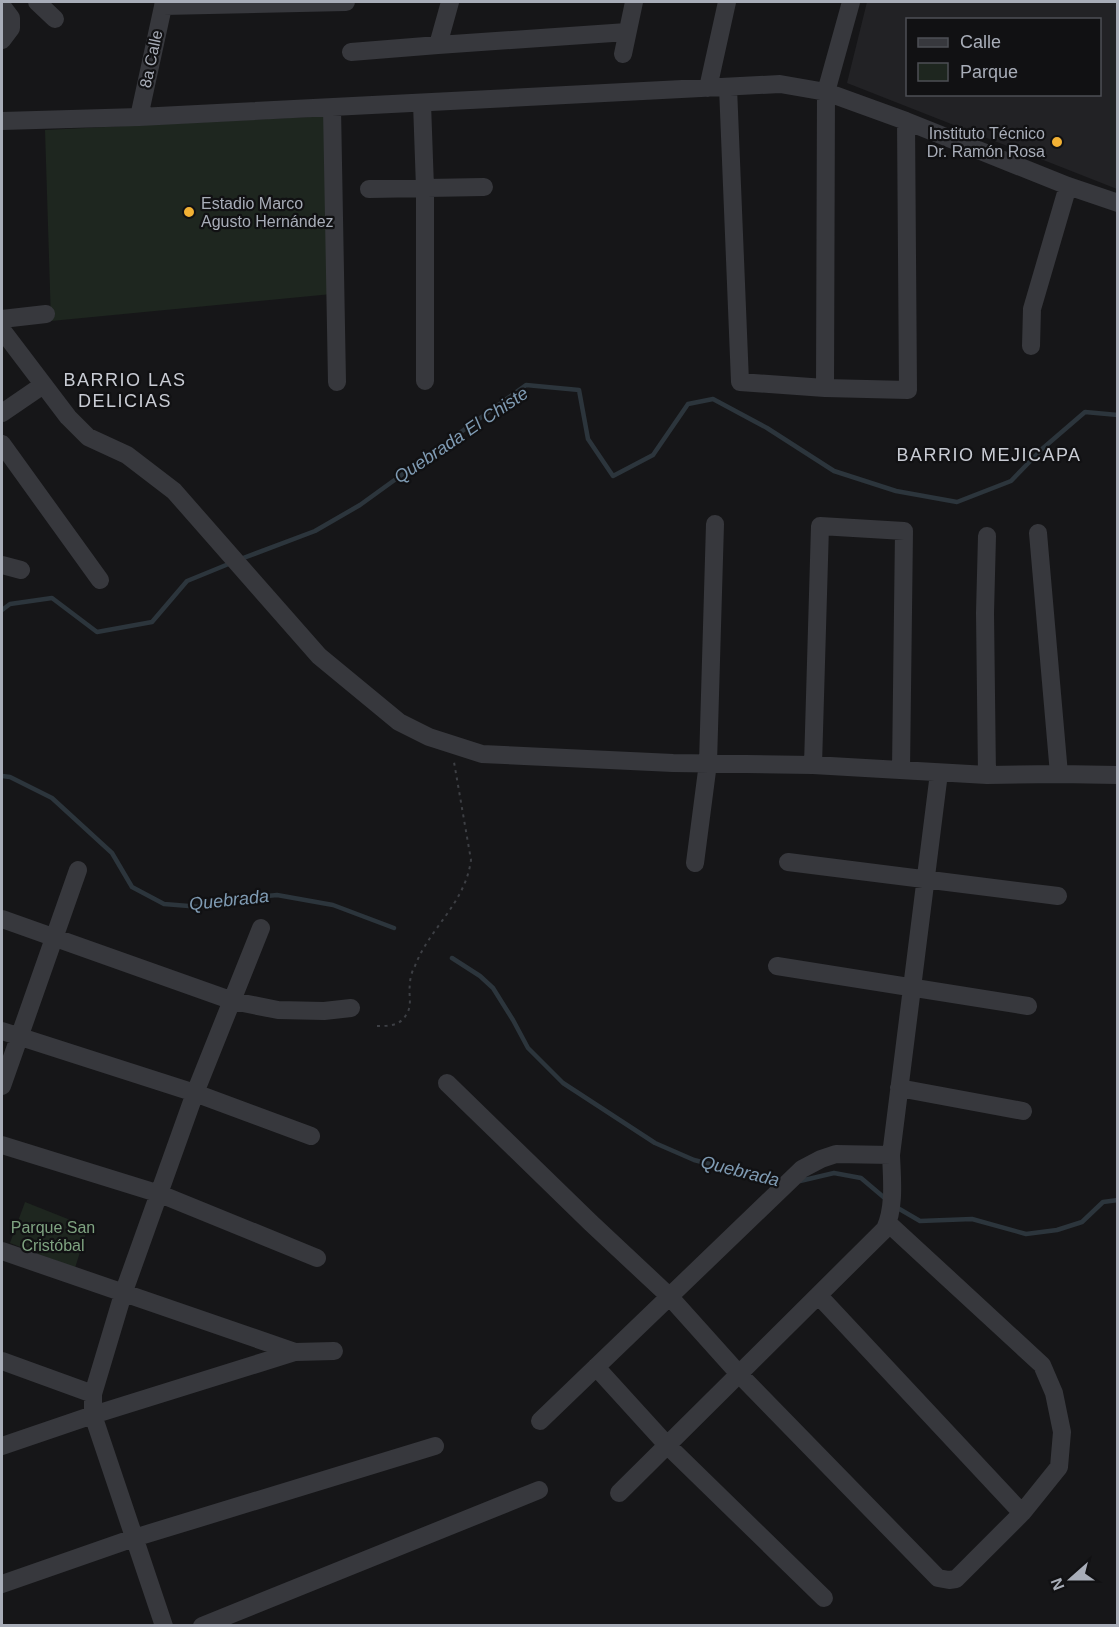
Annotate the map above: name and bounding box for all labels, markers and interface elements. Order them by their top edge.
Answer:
legend [906,18,1101,96]
street label: 8a Calle [137,28,165,89]
text: Calle [960,32,1001,52]
text: Parque [960,62,1018,82]
place label: Instituto Técnico Dr. Ramón Rosa [927,125,1045,160]
marker: Instituto Técnico Dr. Ramón Rosa [1050,135,1064,149]
place label: Estadio Marco Agusto Hernández [201,195,334,230]
marker: Estadio Marco Agusto Hernández [182,205,196,219]
district label: BARRIO LAS DELICIAS [63,370,187,411]
water label: Quebrada El Chiste [390,383,532,487]
district label: BARRIO MEJICAPA [896,445,1082,465]
water label: Quebrada [188,886,270,914]
water label: Quebrada [699,1152,781,1190]
park label: Parque San Cristóbal [11,1219,95,1254]
north arrow [1041,1549,1101,1609]
text: N [1047,1576,1067,1593]

